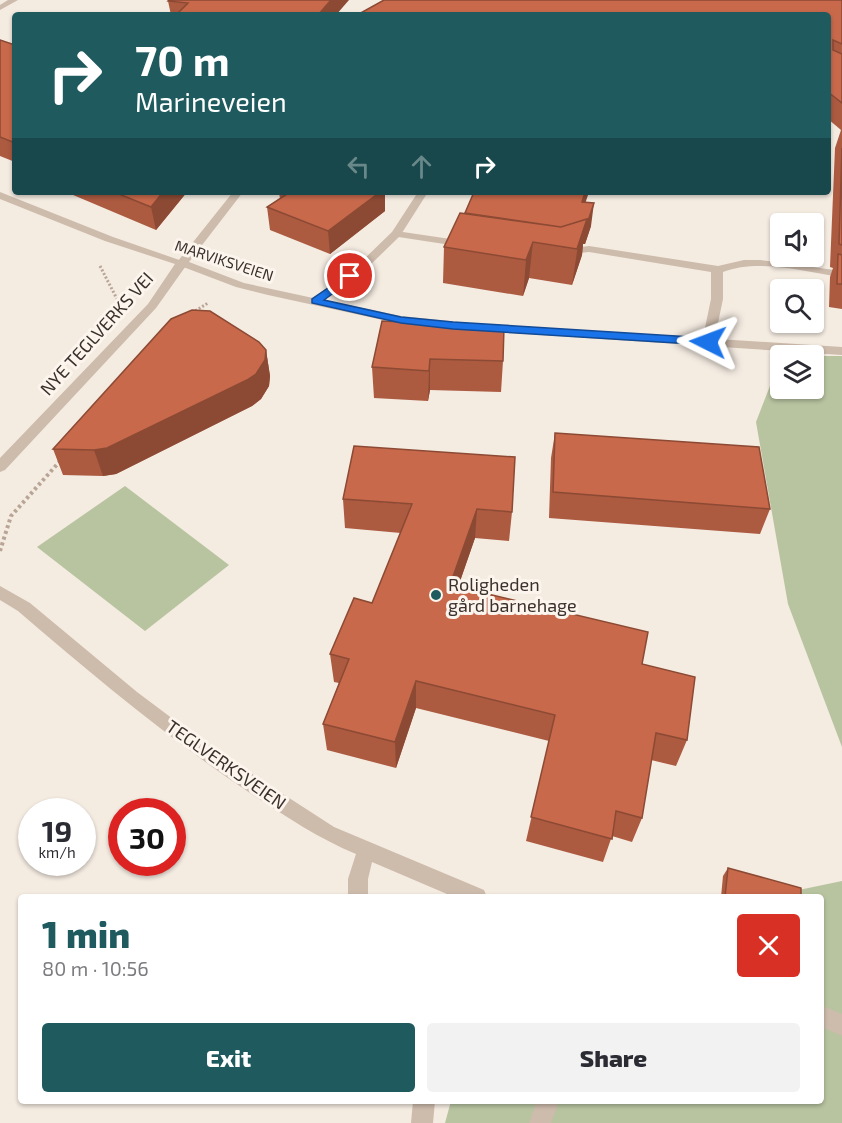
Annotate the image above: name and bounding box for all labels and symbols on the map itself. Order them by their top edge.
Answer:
street label: MARVIKSVEIEN [173,236,276,284]
pin [324,250,375,301]
street label: NYE TEGLVERKS VEI [35,267,157,400]
position arrow [676,310,740,374]
place label: Roligheden gård barnehage [448,573,577,616]
marker: Roligheden gård barnehage [429,588,443,602]
street label: TEGLVERKSVEIEN [163,715,291,814]
speed limit sign: 30 [108,798,186,876]

